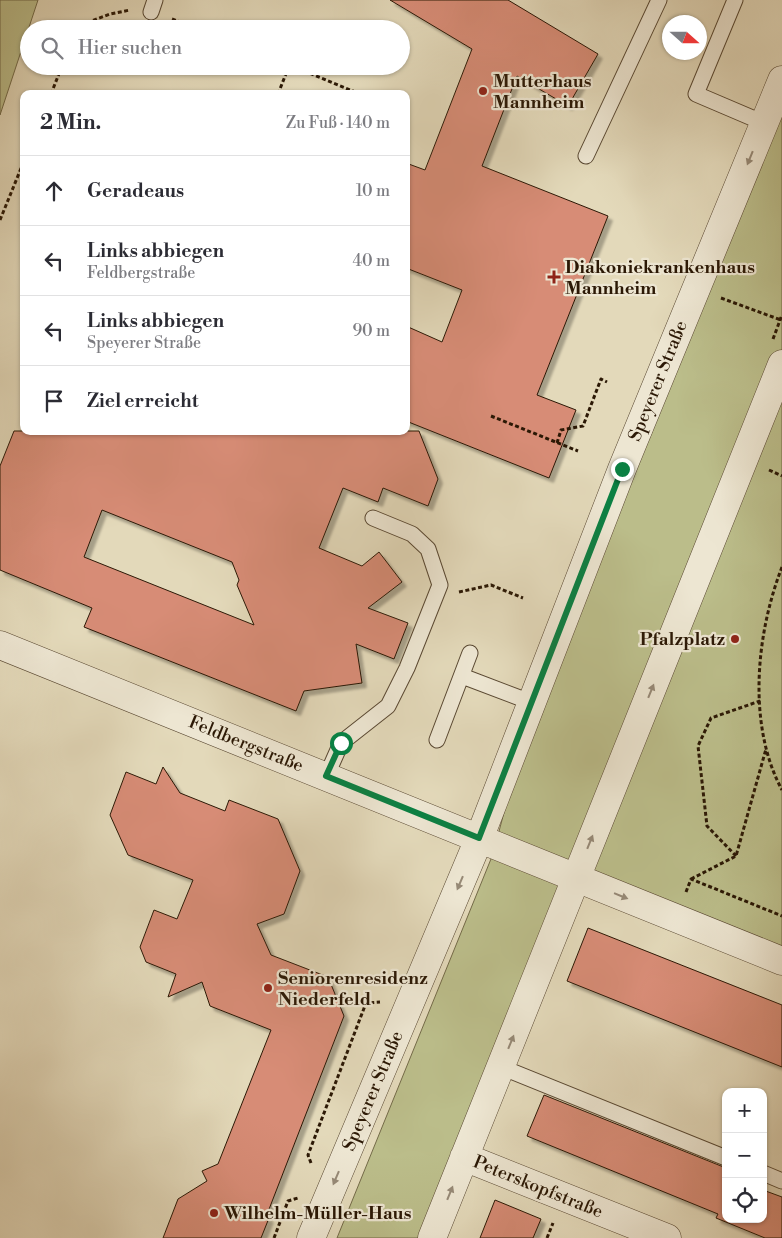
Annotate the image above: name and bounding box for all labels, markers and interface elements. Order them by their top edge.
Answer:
north arrow [662,15,707,60]
search box [20,20,410,75]
icon: search [38,34,66,62]
text: Hier suchen [78,36,182,60]
place label: Mutterhaus Mannheim [493,70,592,114]
marker: Mutterhaus Mannheim [477,85,489,97]
text: 2 Min. [40,110,101,136]
text: Zu Fuß · 140 m [286,113,390,133]
one-way arrow [745,151,753,165]
icon: ahead [40,177,68,205]
text: Geradeaus [87,179,184,203]
text: 10 m [356,181,390,201]
text: Links abbiegen [87,239,224,263]
icon: left [40,247,68,275]
text: 40 m [353,251,390,271]
place label: Diakoniekrankenhaus Mannheim [565,256,755,300]
text: Feldbergstraße [87,263,195,283]
marker: Diakoniekrankenhaus Mannheim [547,270,561,284]
text: Links abbiegen [87,309,224,333]
icon: left [40,317,68,345]
street label: Speyerer Straße [623,317,693,445]
text: 90 m [352,321,390,341]
text: Speyerer Straße [87,333,201,353]
icon: arrive [40,387,68,415]
text: Ziel erreicht [87,389,198,413]
route end [611,458,634,481]
place label: Pfalzplatz [640,628,725,651]
marker: Pfalzplatz [729,633,741,645]
one-way arrow [647,684,655,698]
street label: Feldbergstraße [185,710,307,778]
route start [330,732,353,755]
one-way arrow [587,835,595,849]
one-way arrow [456,876,464,891]
one-way arrow [614,892,629,900]
place label: Seniorenresidenz Niederfeld [278,967,428,1011]
marker: Seniorenresidenz Niederfeld [262,982,274,994]
street label: Speyerer Straße [337,1027,409,1155]
one-way arrow [507,1034,515,1049]
map controls [722,1088,767,1223]
button: + [722,1088,767,1133]
button: − [722,1133,767,1178]
street label: Peterskopfstraße [470,1151,606,1223]
one-way arrow [332,1171,340,1185]
button: locate [722,1178,767,1223]
one-way arrow [446,1185,454,1200]
place label: Wilhelm-Müller-Haus [223,1202,412,1225]
marker: Wilhelm-Müller-Haus [208,1207,220,1219]

